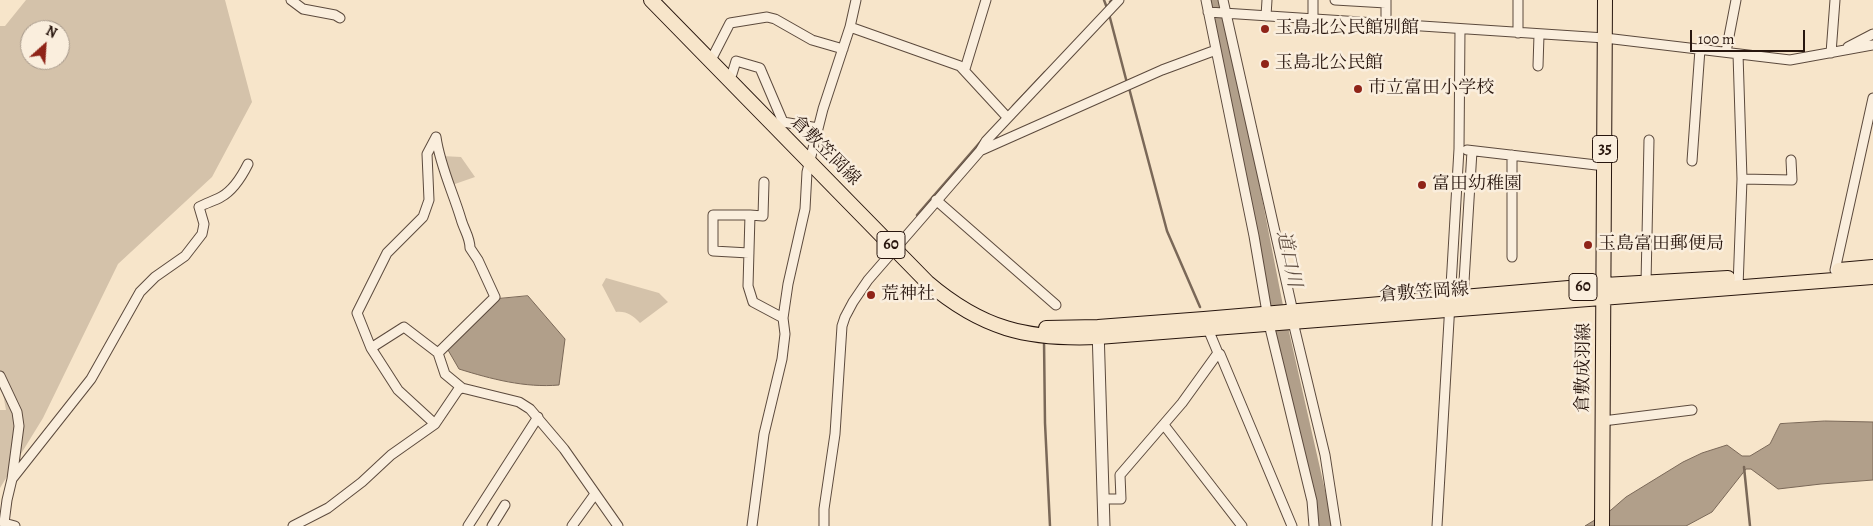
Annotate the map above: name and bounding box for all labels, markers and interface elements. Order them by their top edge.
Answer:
place label: 玉島北公民館別館 [1275,18,1419,40]
north arrow [20,20,70,70]
scale bar [1693,20,1808,52]
text: N [43,21,60,43]
marker: 玉島北公民館別館 [1259,23,1271,35]
text: 100 m [1698,29,1735,49]
place label: 玉島北公民館 [1275,53,1383,75]
marker: 玉島北公民館 [1259,58,1271,70]
place label: 市立富田小学校 [1368,78,1494,100]
marker: 市立富田小学校 [1352,83,1364,95]
street label: 倉敷笠岡線 [786,112,864,190]
road number: 35 [1592,136,1618,162]
place label: 富田幼稚園 [1432,174,1522,196]
marker: 富田幼稚園 [1416,179,1428,191]
water label: 道口川 [1271,229,1305,289]
road number: 60 [877,232,905,258]
place label: 玉島富田郵便局 [1598,234,1724,256]
marker: 玉島富田郵便局 [1582,239,1594,251]
road number: 60 [1569,274,1597,300]
street label: 倉敷笠岡線 [1378,279,1470,307]
place label: 荒神社 [881,284,935,306]
marker: 荒神社 [865,289,877,301]
street label: 倉敷成羽線 [1572,323,1596,413]

